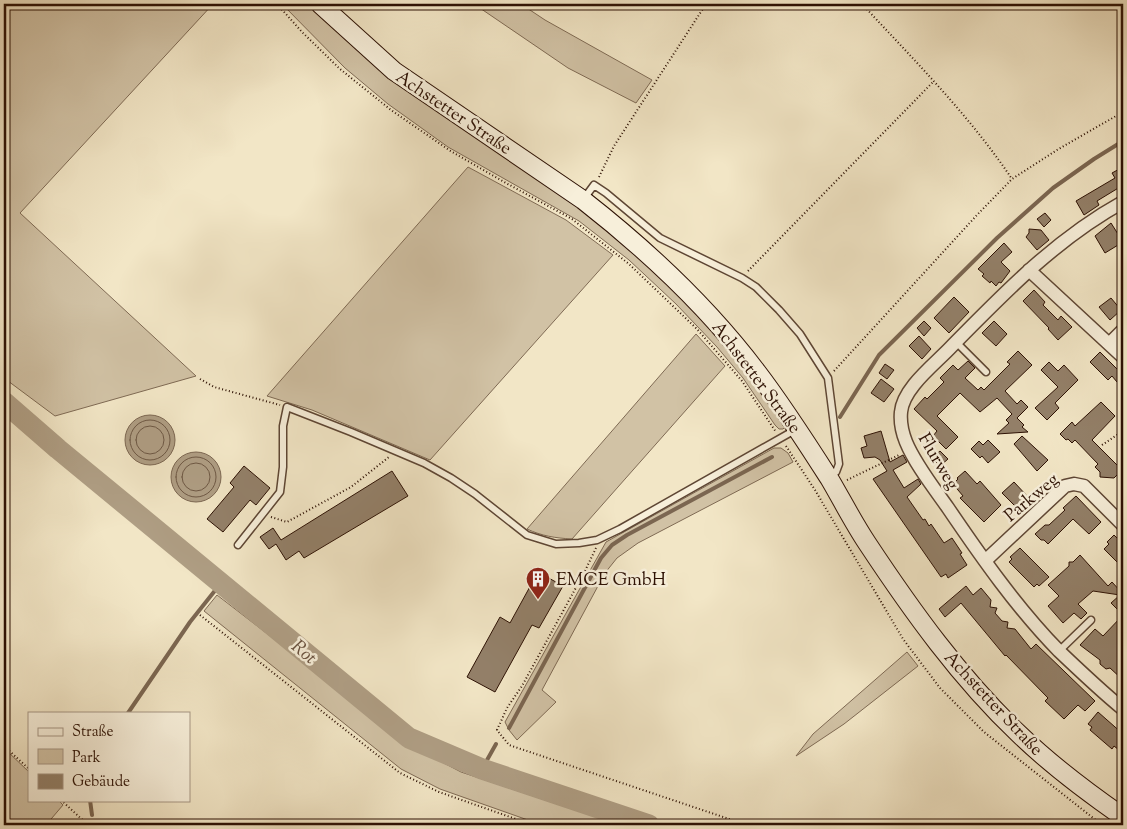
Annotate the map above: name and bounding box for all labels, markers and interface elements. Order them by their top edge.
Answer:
street label: Achstetter Straße [390,65,516,162]
street label: Achstetter Straße [704,316,806,440]
street label: Flurweg [910,429,965,496]
street label: Parkweg [999,468,1065,529]
building icon: EMCE GmbH [525,566,551,600]
place label: EMCE GmbH [556,568,666,594]
water label: Rot [285,634,322,672]
street label: Achstetter Straße [937,646,1048,763]
legend [28,712,190,802]
text: Straße [72,722,114,743]
text: Park [72,748,101,769]
text: Gebäude [72,772,130,793]

